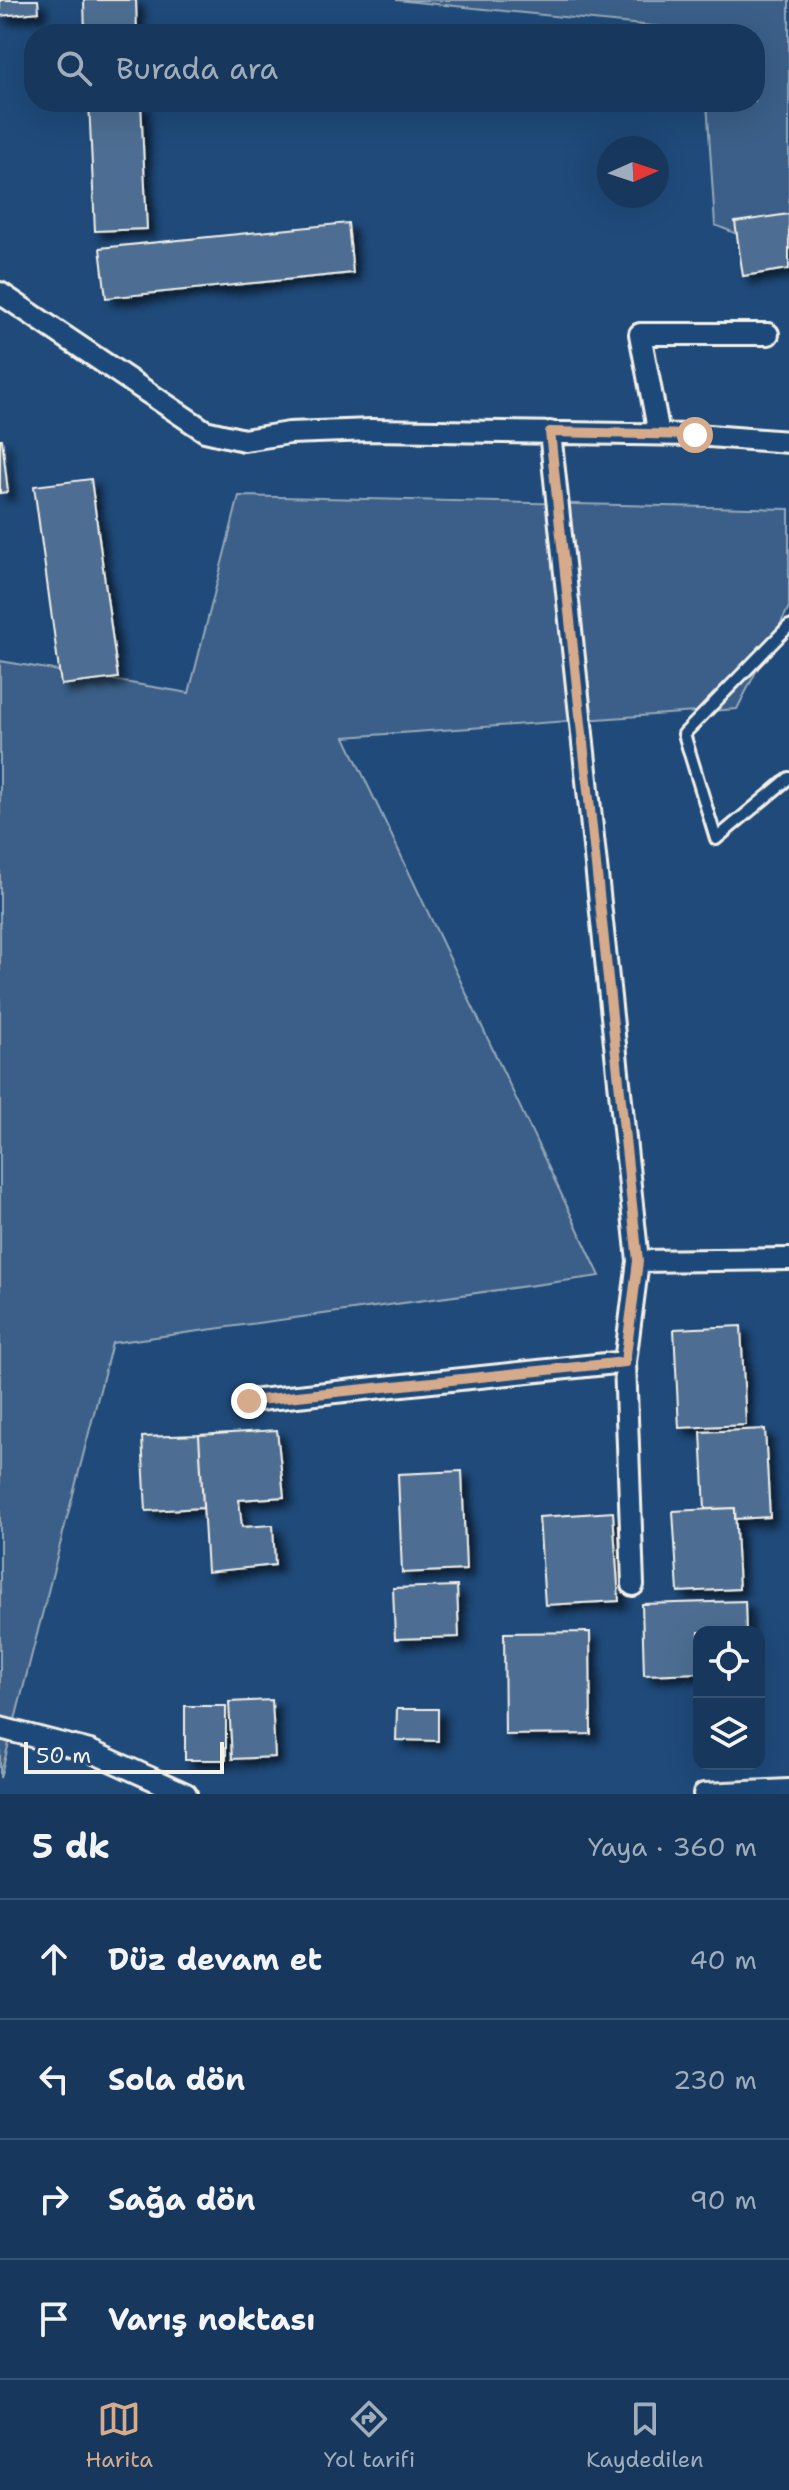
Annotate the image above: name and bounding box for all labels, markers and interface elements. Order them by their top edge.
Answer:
search box [24,24,765,112]
icon: search [52,46,96,90]
text: Burada ara [116,48,278,89]
north arrow [597,136,669,208]
route start [677,417,713,453]
route end [231,1383,267,1419]
map controls [693,1626,765,1770]
button: locate [693,1626,765,1698]
button: layers [693,1698,765,1770]
scale bar [24,1738,224,1774]
text: 50 m [36,1741,91,1770]
text: 5 dk [32,1823,110,1869]
text: Yaya · 360 m [588,1829,757,1864]
icon: ahead [32,1937,76,1981]
text: Düz devam et [108,1939,322,1980]
text: 40 m [690,1942,757,1977]
icon: left [32,2057,76,2101]
text: Sola dön [108,2059,245,2100]
text: 230 m [673,2062,757,2097]
icon: right [32,2177,76,2221]
text: Sağa dön [108,2179,255,2220]
text: 90 m [690,2182,757,2217]
icon: arrive [32,2297,76,2341]
text: Varış noktası [108,2299,315,2340]
tab: Harita [85,2397,153,2474]
tab: Yol tarifi [324,2397,415,2474]
tab: Kaydedilen [586,2397,704,2474]

